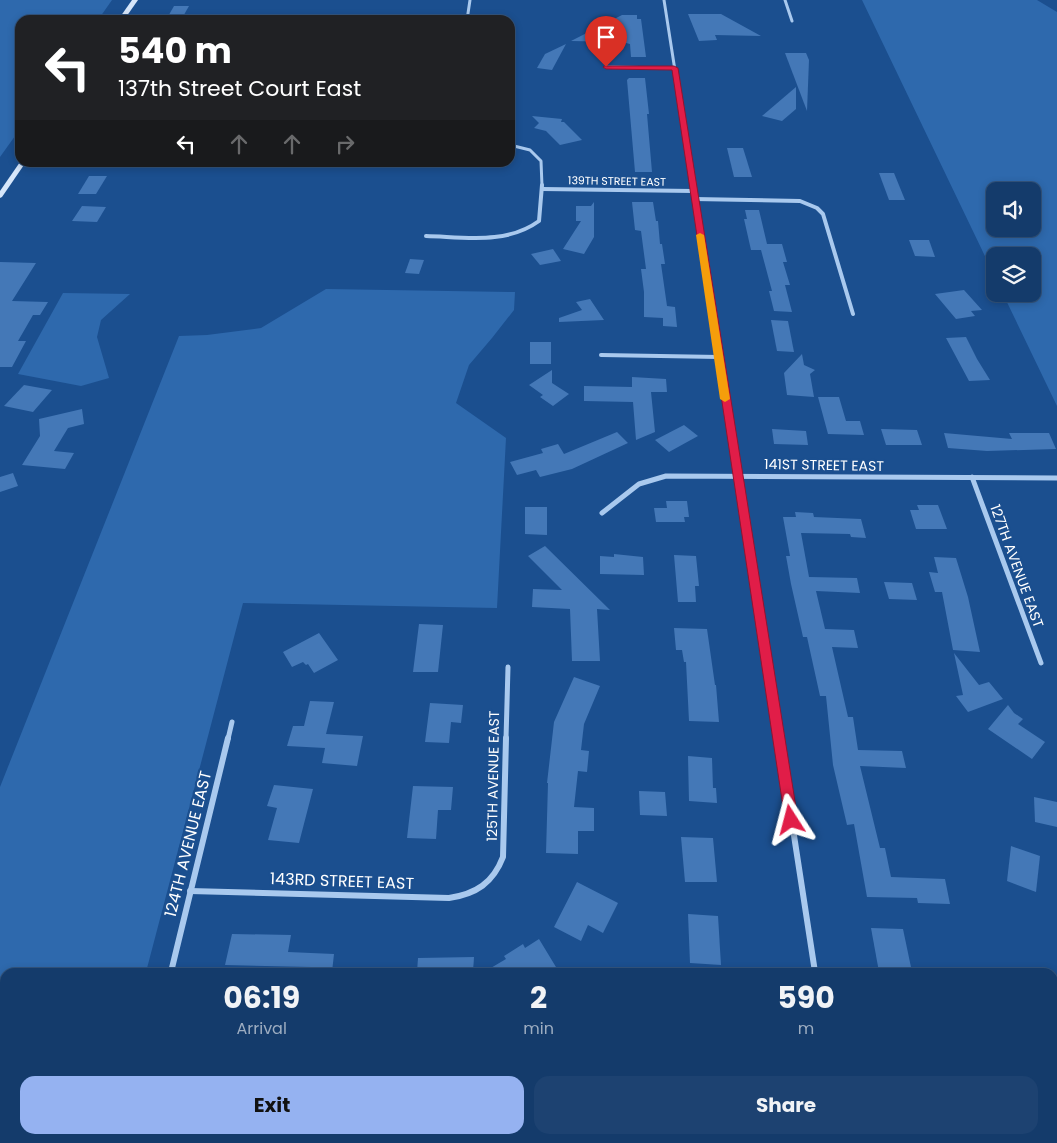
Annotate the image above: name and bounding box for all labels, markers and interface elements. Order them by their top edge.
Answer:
pin [585,16,627,67]
icon: arrive [592,23,620,51]
text: 540 m [118,26,232,75]
icon: left [35,35,100,100]
text: 137th Street Court East [118,73,361,104]
icon: left [172,130,200,158]
icon: ahead [225,130,253,158]
icon: ahead [278,130,306,158]
icon: right [331,130,359,158]
street label: 139TH STREET EAST [568,172,666,190]
map controls [986,182,1041,302]
button: sound [986,182,1041,237]
button: layers [986,247,1041,302]
street label: 141ST STREET EAST [764,454,884,476]
street label: 127TH AVENUE EAST [985,502,1049,631]
street label: 125TH AVENUE EAST [482,710,504,842]
street label: 124TH AVENUE EAST [159,768,217,919]
position arrow [764,793,816,845]
street label: 143RD STREET EAST [270,867,415,895]
text: 06:19 [223,976,300,1019]
text: 2 [530,976,547,1019]
text: 590 [777,976,835,1019]
text: Arrival [236,1017,287,1040]
text: min [523,1017,554,1040]
text: m [798,1017,814,1040]
button: Exit [20,1076,524,1134]
button: Share [534,1076,1038,1134]

